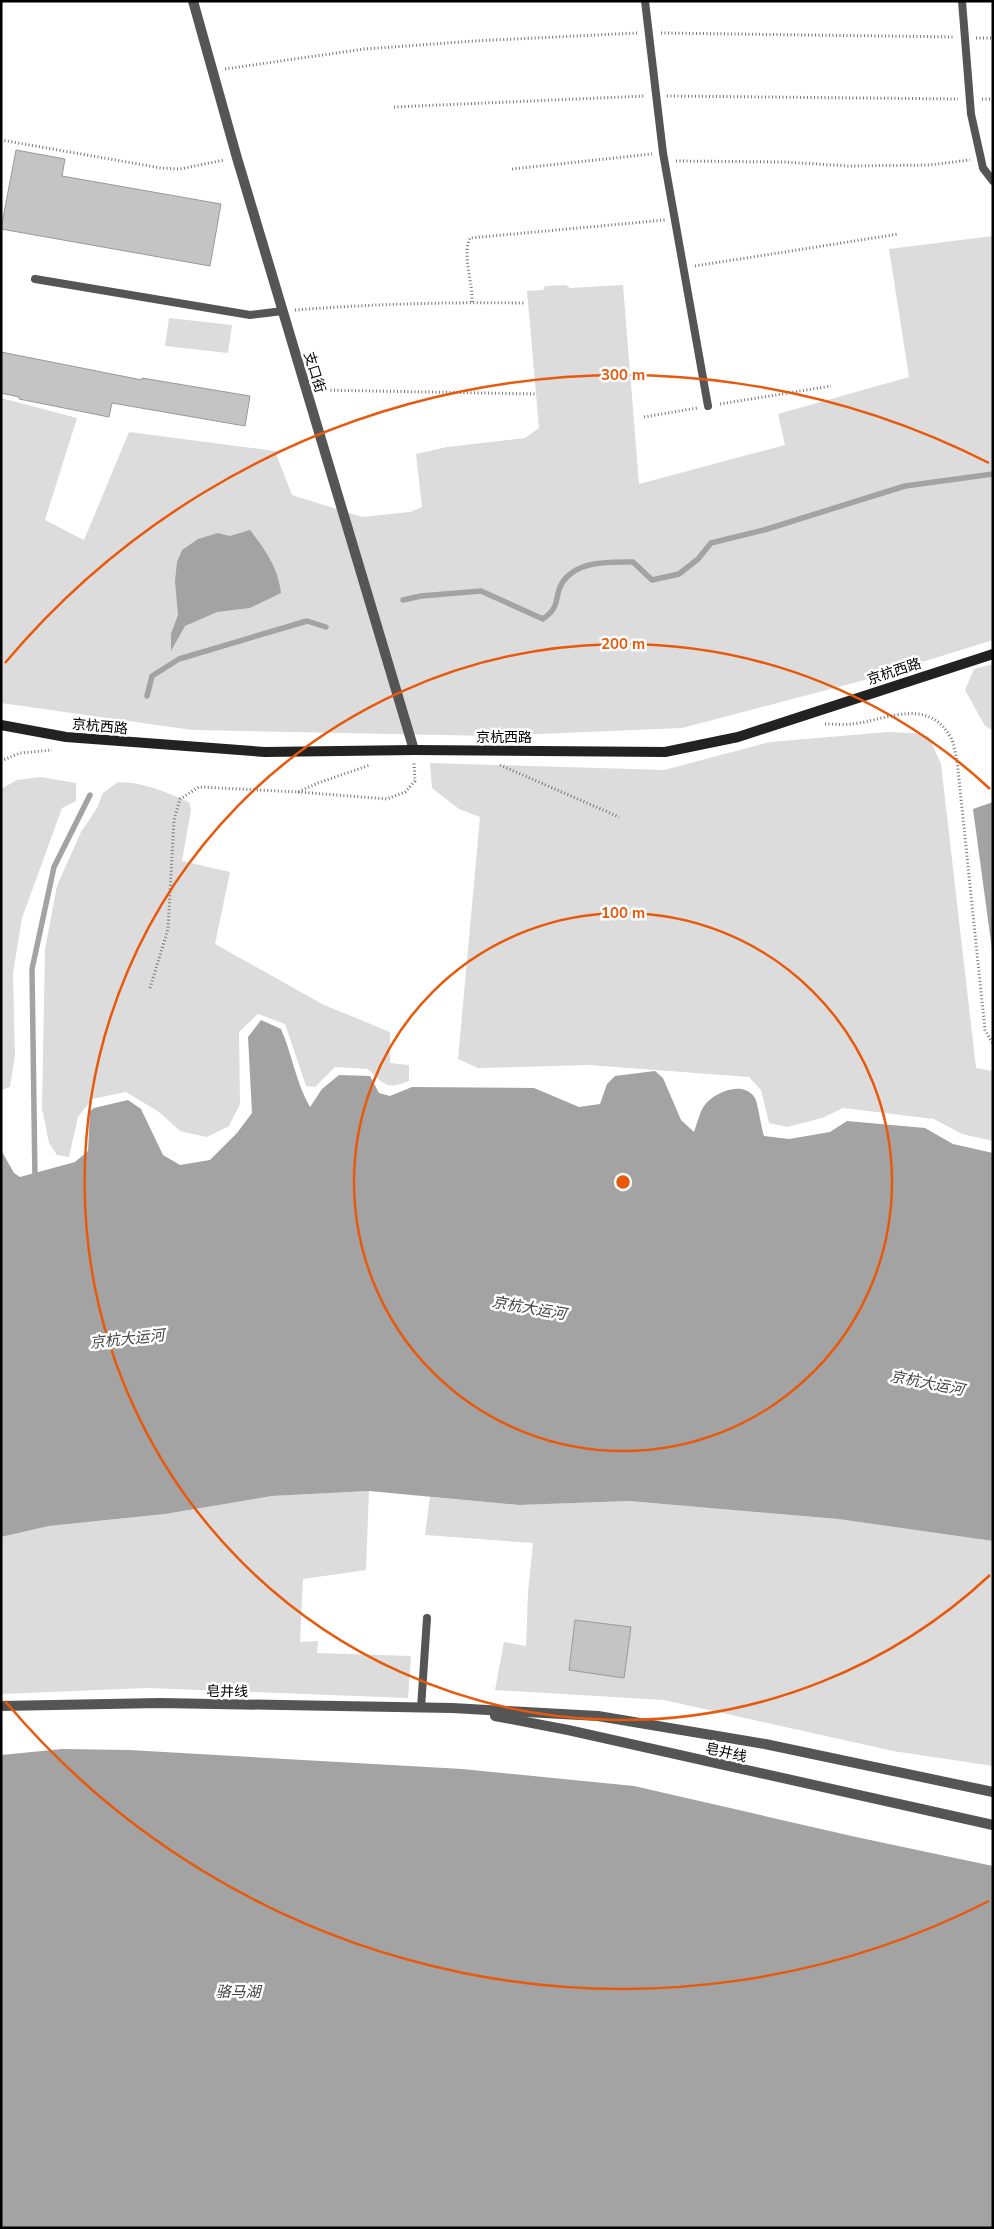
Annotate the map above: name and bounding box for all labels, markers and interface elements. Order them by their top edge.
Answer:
street label: 支口街 [299,349,330,395]
text: 300 m [601,365,645,385]
text: 200 m [601,634,645,654]
street label: 京杭西路 [865,654,924,689]
street label: 京杭西路 [71,715,129,738]
street label: 京杭西路 [476,728,532,747]
text: 100 m [601,903,645,923]
centre of rings [614,1173,632,1191]
water label: 京杭大运河 [490,1292,571,1325]
water label: 京杭大运河 [89,1325,168,1353]
water label: 京杭大运河 [888,1366,969,1401]
street label: 皂井线 [206,1682,248,1701]
street label: 皂井线 [703,1739,748,1766]
water label: 骆马湖 [215,1982,262,2002]

